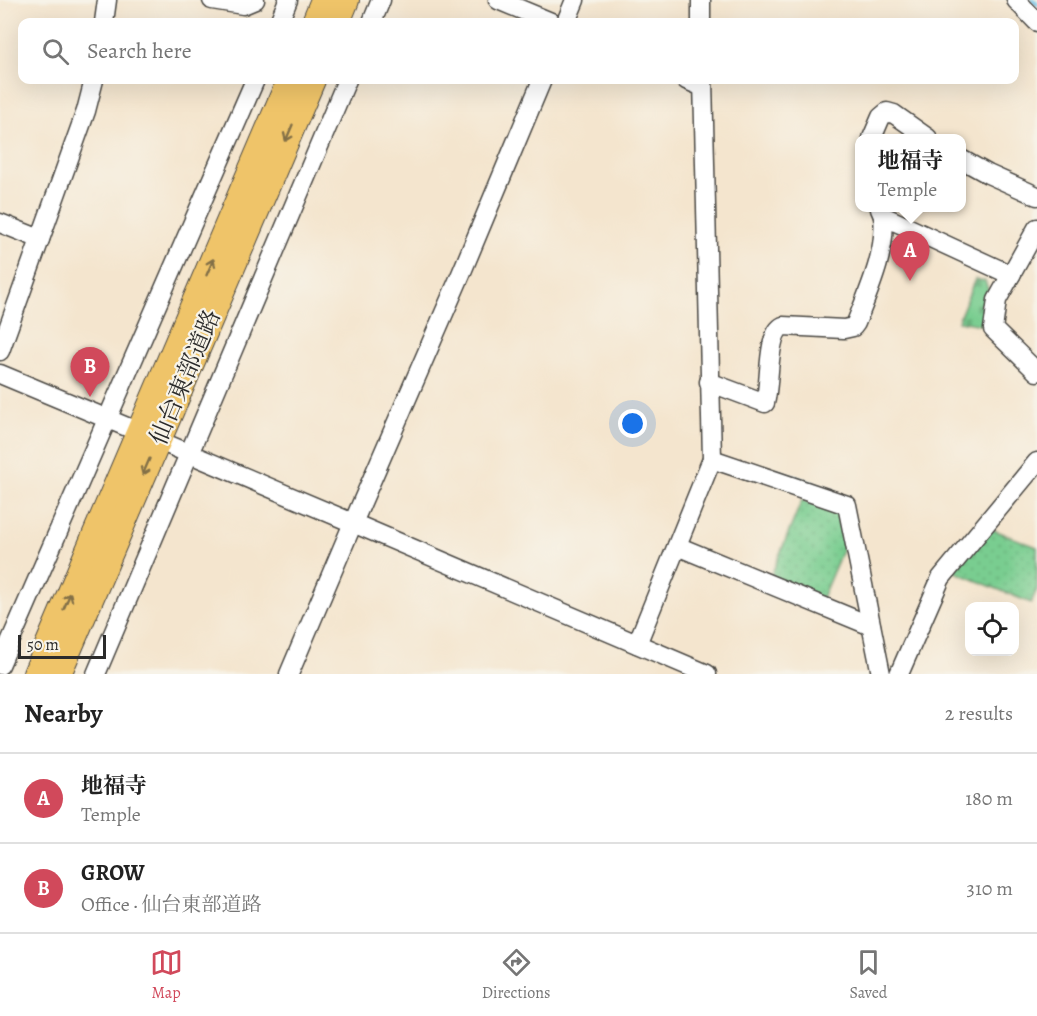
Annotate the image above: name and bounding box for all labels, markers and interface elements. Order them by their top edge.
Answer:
search box [18,18,1019,84]
icon: search [39,35,72,68]
text: Search here [87,36,192,66]
one-way arrow [283,124,294,142]
popup [855,134,966,212]
text: 地福寺 [877,146,944,176]
text: Temple [877,176,937,203]
pin: A [890,232,930,281]
one-way arrow [205,258,216,277]
street label: 仙台東部道路 [142,304,228,450]
pin: B [70,348,110,397]
your location [618,409,647,438]
one-way arrow [140,457,151,476]
one-way arrow [62,592,73,611]
map controls [965,602,1019,656]
button: locate [965,602,1019,656]
scale bar [18,632,106,660]
text: 50 m [27,634,59,656]
text: Nearby [24,696,103,731]
text: 2 results [945,700,1013,727]
text: 地福寺 [81,771,147,801]
text: A [37,785,50,812]
text: 180 m [965,785,1013,812]
text: Temple [81,801,141,828]
text: GROW [81,858,145,888]
text: B [37,875,50,902]
text: 310 m [967,875,1013,902]
text: Office · 仙台東部道路 [81,891,262,918]
tab: Map [150,946,183,1004]
tab: Directions [482,946,550,1004]
tab: Saved [849,946,887,1004]

